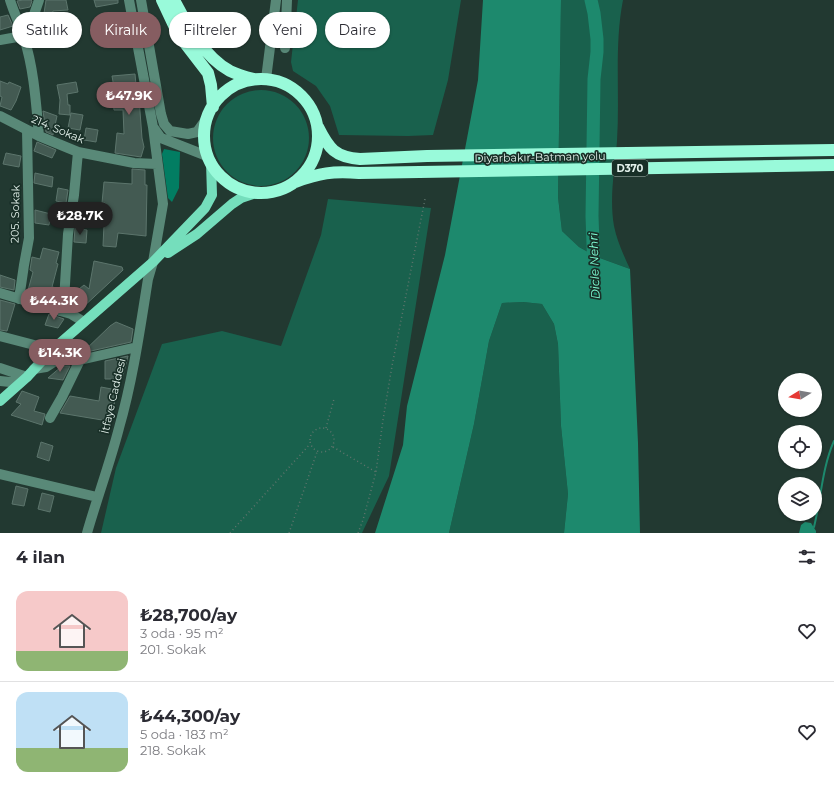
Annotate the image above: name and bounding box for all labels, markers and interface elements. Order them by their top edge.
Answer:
chip: Satılık [12,12,82,48]
chip: Kiralık [90,12,161,48]
chip: Filtreler [169,12,251,48]
chip: Yeni [259,12,317,48]
chip: Daire [325,12,390,48]
pin: ₺47.9K [96,82,162,116]
text: ₺47.9K [106,87,152,103]
street label: 214. Sokak [29,112,87,147]
street label: Diyarbakır-Batman yolu [474,149,606,165]
road number: D370 [612,160,648,176]
street label: 205. Sokak [7,184,23,243]
pin: ₺28.7K [47,202,113,236]
text: ₺28.7K [57,207,103,223]
water label: Dicle Nehri [585,232,603,299]
pin: ₺44.3K [21,287,87,321]
text: ₺44.3K [30,292,78,308]
pin: ₺14.3K [27,339,93,373]
text: ₺14.3K [38,344,82,360]
street label: İtfaye Caddesi [98,357,129,435]
north arrow [778,373,822,417]
map controls [778,373,822,521]
button: locate [778,425,822,469]
button: layers [778,477,822,521]
icon: filters [796,546,818,568]
text: 4 ilan [16,547,65,567]
text: ₺28,700/ay [140,605,237,625]
icon: home [48,607,96,655]
icon: heart [796,620,818,642]
text: 3 oda · 95 m² [140,625,224,641]
text: 201. Sokak [140,641,206,657]
text: ₺44,300/ay [140,706,240,726]
icon: home [48,708,96,756]
icon: heart [796,721,818,743]
text: 5 oda · 183 m² [140,726,229,742]
text: 218. Sokak [140,742,206,758]

